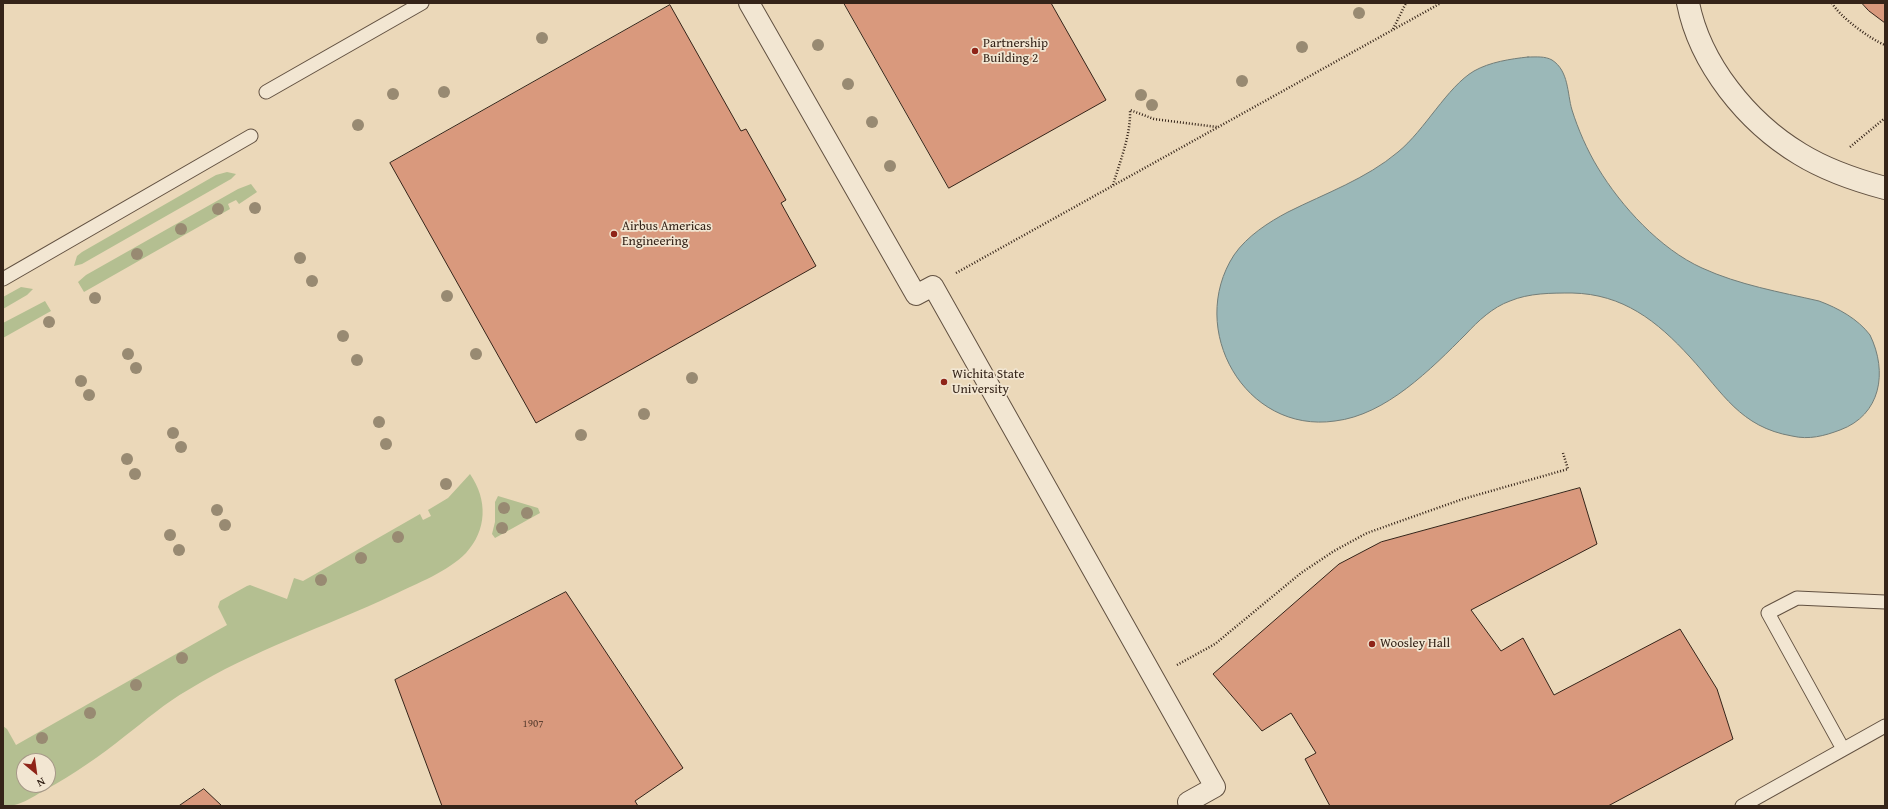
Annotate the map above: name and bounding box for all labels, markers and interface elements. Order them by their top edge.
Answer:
place label: Partnership Building 2 [983,36,1048,67]
marker: Partnership Building 2 [970,46,980,56]
place label: Airbus Americas Engineering [622,219,711,250]
marker: Airbus Americas Engineering [609,229,619,239]
place label: Wichita State University [952,367,1025,398]
marker: Wichita State University [939,377,949,387]
place label: Woosley Hall [1380,636,1450,652]
marker: Woosley Hall [1367,639,1377,649]
house number: 1907 [522,717,544,731]
north arrow [16,753,56,793]
text: N [34,774,48,791]

